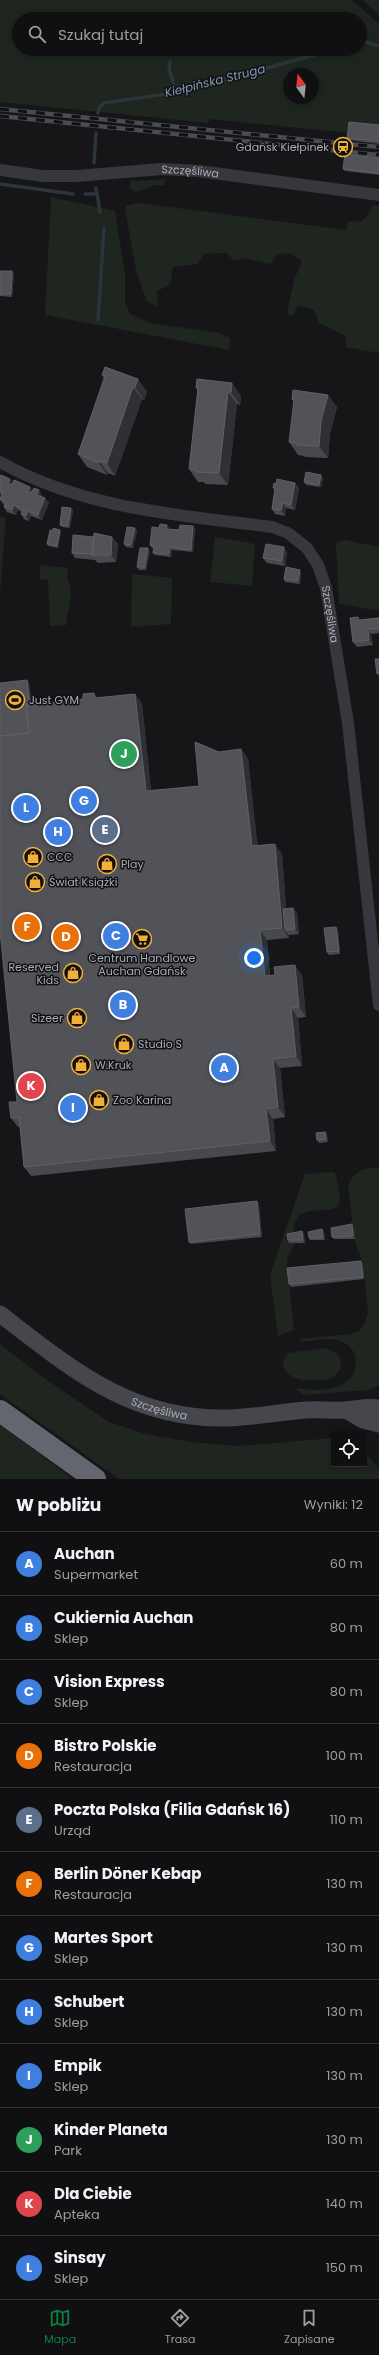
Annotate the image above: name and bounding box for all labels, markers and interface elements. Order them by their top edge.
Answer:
search box [12,12,367,56]
icon: search [26,23,48,45]
text: Szukaj tutaj [58,24,143,45]
water label: Kiełpińska Struga [163,60,267,101]
north arrow [283,68,319,104]
station icon: Gdańsk Kiełpinek [332,136,354,158]
place label: Gdańsk Kiełpinek [236,139,329,155]
street label: Szczęśliwa [161,161,220,182]
street label: Szczęśliwa [318,584,343,644]
sports icon: Just GYM [4,689,26,711]
place label: Just GYM [29,692,79,708]
pin: J [111,739,137,769]
pin: G [71,786,97,816]
pin: L [13,793,39,823]
pin: E [92,815,118,845]
pin: H [45,817,71,847]
shop icon: CCC [22,846,44,868]
place label: CCC [47,849,72,865]
shop icon: Play [96,853,118,875]
place label: Play [121,856,145,872]
shop icon: Świat Książki [24,871,46,893]
place label: Świat Książki [49,874,118,890]
pin: F [14,912,40,942]
pin: C [103,921,129,951]
pin: D [53,922,79,952]
supermarket icon: Centrum Handlowe Auchan Gdańsk [131,928,153,950]
your location [244,948,264,968]
place label: Centrum Handlowe Auchan Gdańsk [89,950,196,979]
place label: Reserved Kids [8,959,59,988]
shop icon: Reserved Kids [62,962,84,984]
pin: B [110,990,136,1020]
shop icon: Sizeer [66,1007,88,1029]
place label: Sizeer [31,1010,63,1026]
shop icon: Studio S [113,1033,135,1055]
place label: Studio S [138,1036,182,1052]
pin: A [211,1053,237,1083]
shop icon: W.Kruk [70,1054,92,1076]
place label: W.Kruk [95,1057,132,1073]
pin: K [18,1071,44,1101]
shop icon: Zoo Karina [88,1089,110,1111]
place label: Zoo Karina [113,1092,171,1108]
pin: I [60,1093,86,1123]
street label: Szczęśliwa [129,1393,189,1424]
map controls [331,1431,367,1467]
button: locate [331,1431,367,1467]
text: W pobliżu [16,1493,101,1517]
text: Wyniki: 12 [304,1495,363,1514]
text: Auchan [54,1543,115,1564]
text: A [24,1554,34,1573]
text: 60 m [330,1554,363,1573]
text: Supermarket [54,1565,138,1584]
text: Cukiernia Auchan [54,1607,193,1628]
text: B [25,1618,33,1637]
text: 80 m [330,1618,363,1637]
text: Sklep [54,1629,88,1648]
text: Vision Express [54,1671,165,1692]
text: C [24,1682,34,1701]
text: 80 m [330,1682,363,1701]
text: Sklep [54,1693,88,1712]
text: Bistro Polskie [54,1735,157,1756]
text: D [24,1746,34,1765]
text: 100 m [326,1746,363,1765]
text: Restauracja [54,1757,132,1776]
text: Poczta Polska (Filia Gdańsk 16) [54,1799,290,1820]
text: E [25,1810,33,1829]
text: 110 m [330,1810,363,1829]
text: Urząd [54,1821,91,1840]
text: Berlin Döner Kebap [54,1863,201,1884]
text: F [25,1874,33,1893]
text: 130 m [326,1874,363,1893]
text: Restauracja [54,1885,132,1904]
text: Martes Sport [54,1927,153,1948]
text: G [24,1938,34,1957]
text: 130 m [326,1938,363,1957]
text: Sklep [54,1949,88,1968]
text: Schubert [54,1991,124,2012]
text: H [24,2002,34,2021]
text: 130 m [326,2002,363,2021]
text: Sklep [54,2013,88,2032]
text: Empik [54,2055,102,2076]
text: I [27,2066,31,2085]
text: 130 m [326,2066,363,2085]
text: Sklep [54,2077,88,2096]
text: Kinder Planeta [54,2119,168,2140]
text: J [25,2130,33,2149]
text: 130 m [326,2130,363,2149]
text: Park [54,2141,82,2160]
text: Dla Ciebie [54,2183,132,2204]
text: K [24,2194,34,2213]
text: 140 m [326,2194,363,2213]
text: Apteka [54,2205,100,2224]
text: Sinsay [54,2247,106,2268]
text: L [26,2258,32,2277]
text: 150 m [326,2258,363,2277]
text: Sklep [54,2269,88,2288]
tab: Mapa [44,2307,76,2348]
tab: Trasa [165,2307,195,2348]
tab: Zapisane [284,2307,335,2348]

